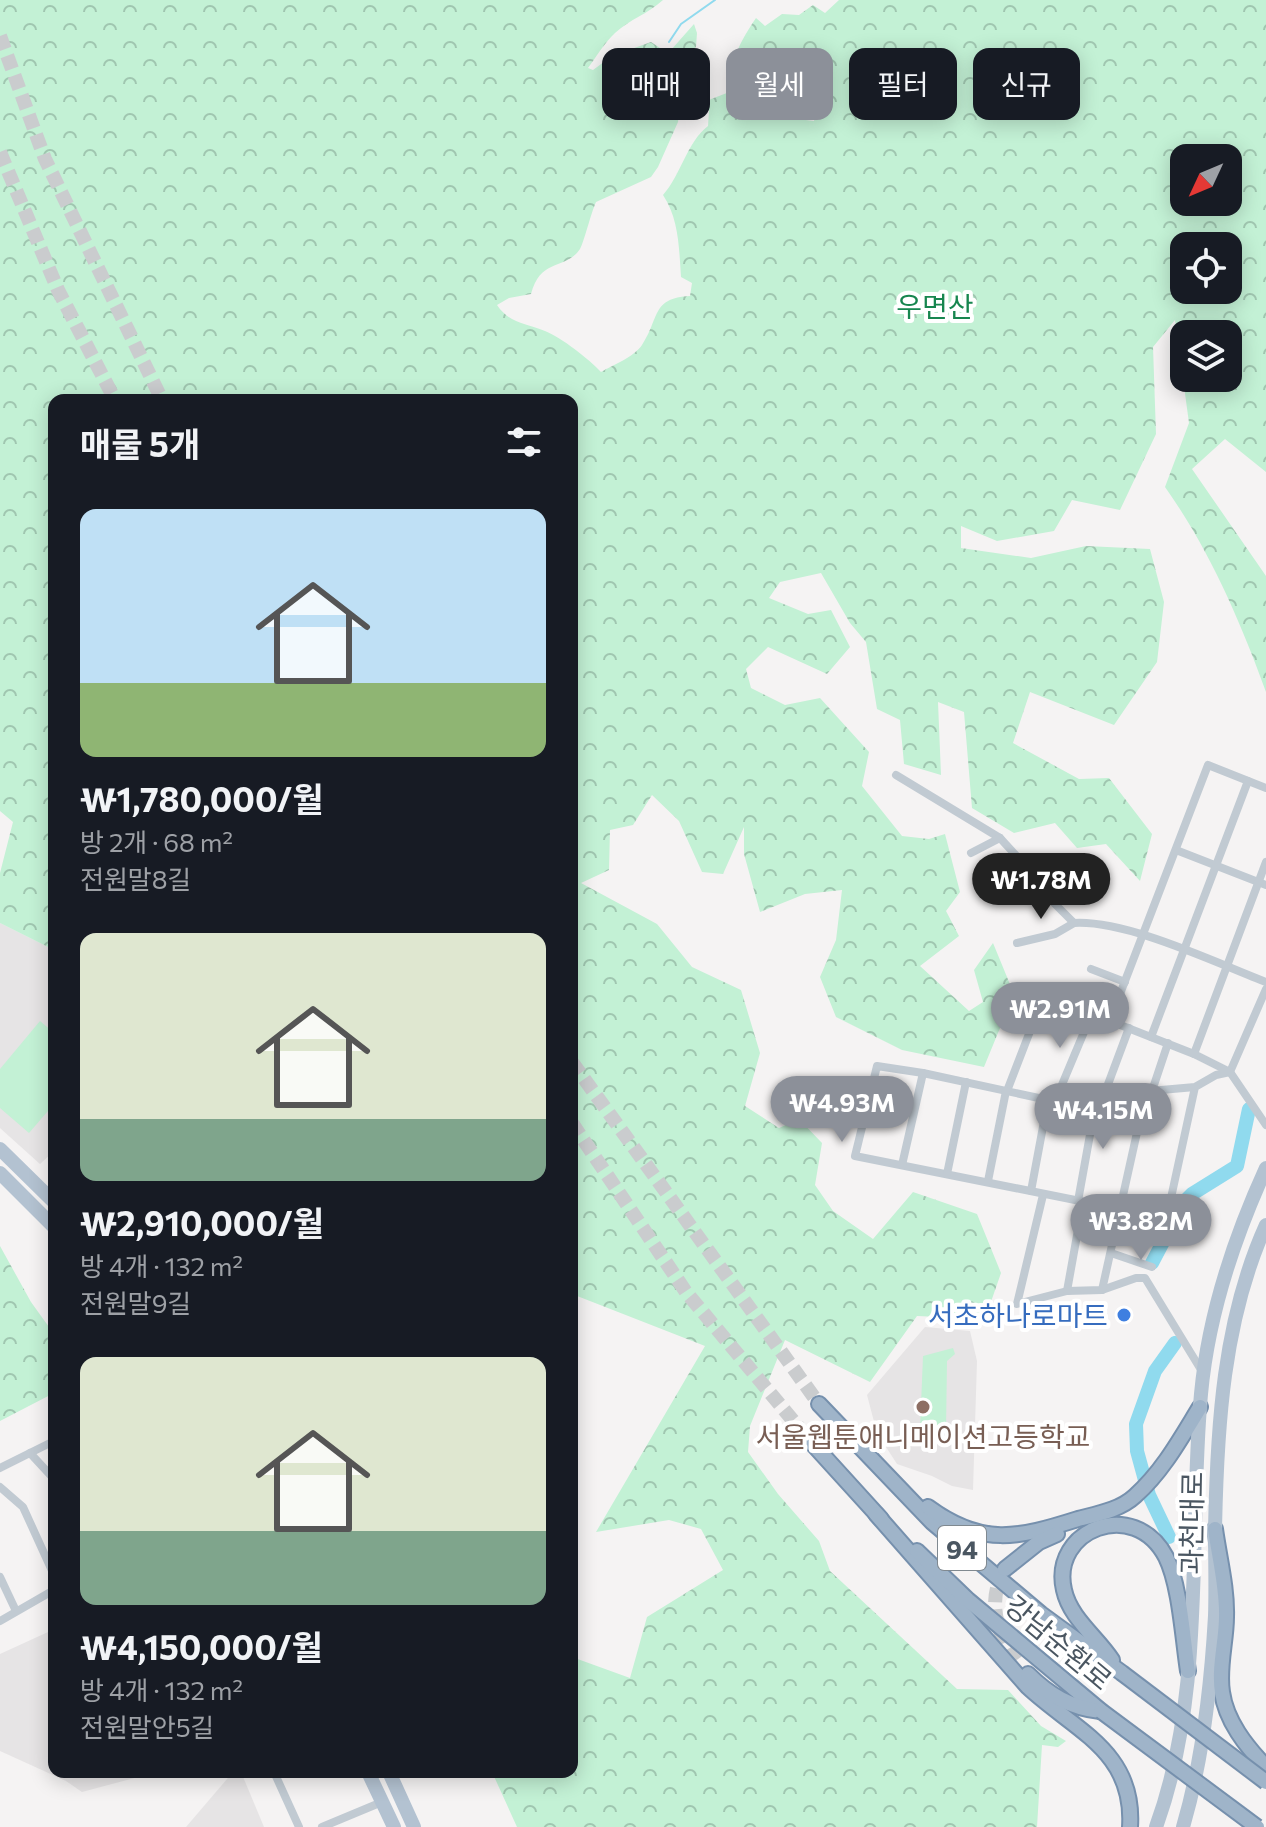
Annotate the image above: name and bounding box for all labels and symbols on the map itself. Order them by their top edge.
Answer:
north arrow [1170,144,1242,216]
park label: 우면산 [896,289,974,323]
pin: ₩1.78M [976,853,1106,921]
pin: ₩2.91M [995,982,1125,1050]
pin: ₩4.93M [777,1076,907,1144]
pin: ₩4.15M [1038,1083,1168,1151]
pin: ₩3.82M [1076,1194,1206,1262]
place label: 서초하나로마트 [928,1298,1108,1332]
marker: 서초하나로마트 [1115,1306,1133,1324]
marker: 서울웹툰애니메이션고등학교 [914,1398,932,1416]
place label: 서울웹툰애니메이션고등학교 [756,1419,1090,1453]
street label: 과천대로 [1173,1471,1209,1575]
road number: 94 [938,1526,986,1570]
street label: 강남순환로 [999,1588,1119,1696]

